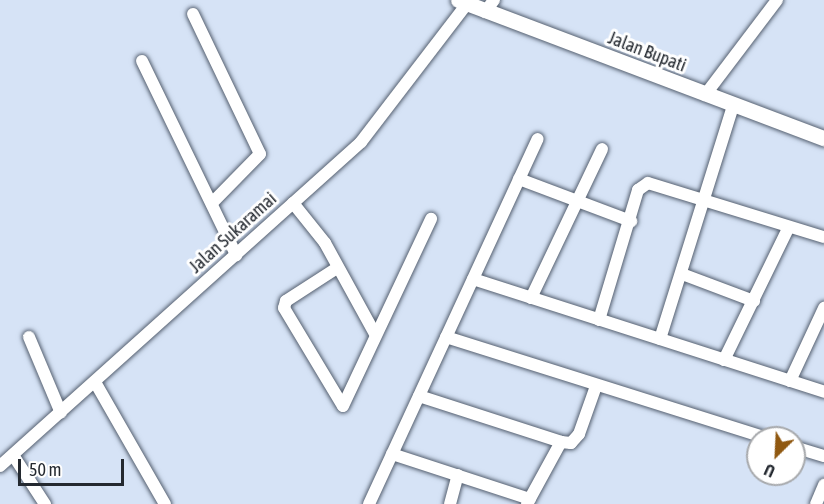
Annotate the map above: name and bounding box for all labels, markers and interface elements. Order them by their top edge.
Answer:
street label: Jalan Bupati [605,27,689,77]
street label: Jalan Sukaramai [185,188,281,278]
north arrow [746,426,806,486]
scale bar [21,447,128,485]
text: 50 m [29,459,61,480]
text: U [762,460,777,481]

